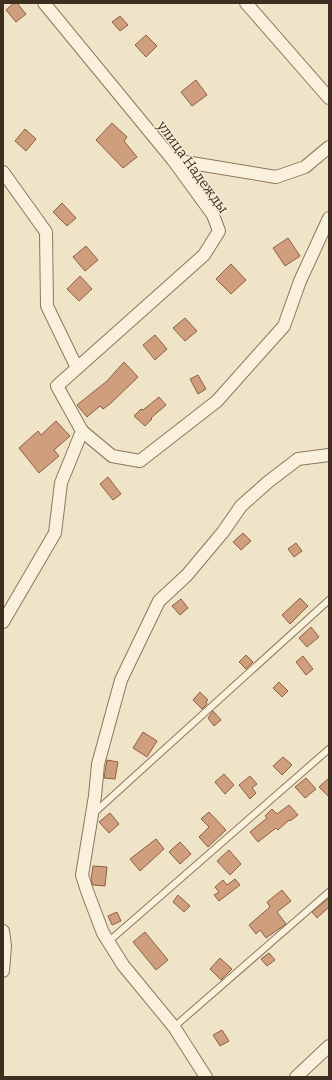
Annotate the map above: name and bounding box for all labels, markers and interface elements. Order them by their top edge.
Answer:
street label: улица Надежды [153,117,232,217]

